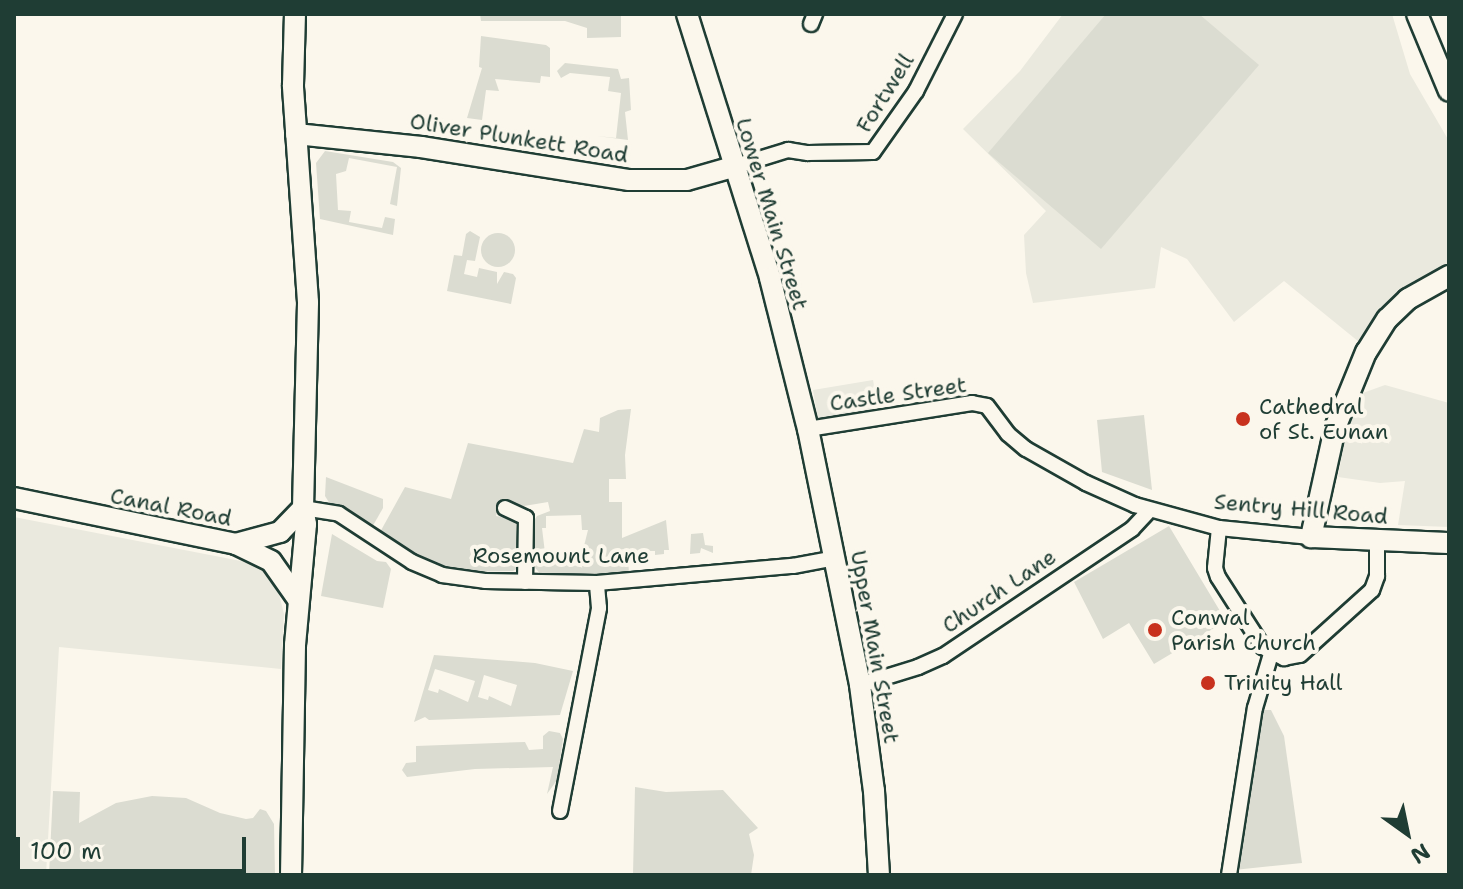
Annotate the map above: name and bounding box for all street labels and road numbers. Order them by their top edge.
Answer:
street label: Fortwell [850,49,920,137]
street label: Oliver Plunkett Road [408,108,630,168]
street label: Lower Main Street [730,115,814,313]
street label: Castle Street [828,371,968,417]
street label: Canal Road [108,482,234,532]
street label: Sentry Hill Road [1213,488,1389,530]
street label: Rosemount Lane [473,543,649,569]
street label: Church Lane [937,543,1061,639]
street label: Upper Main Street [845,548,905,746]

